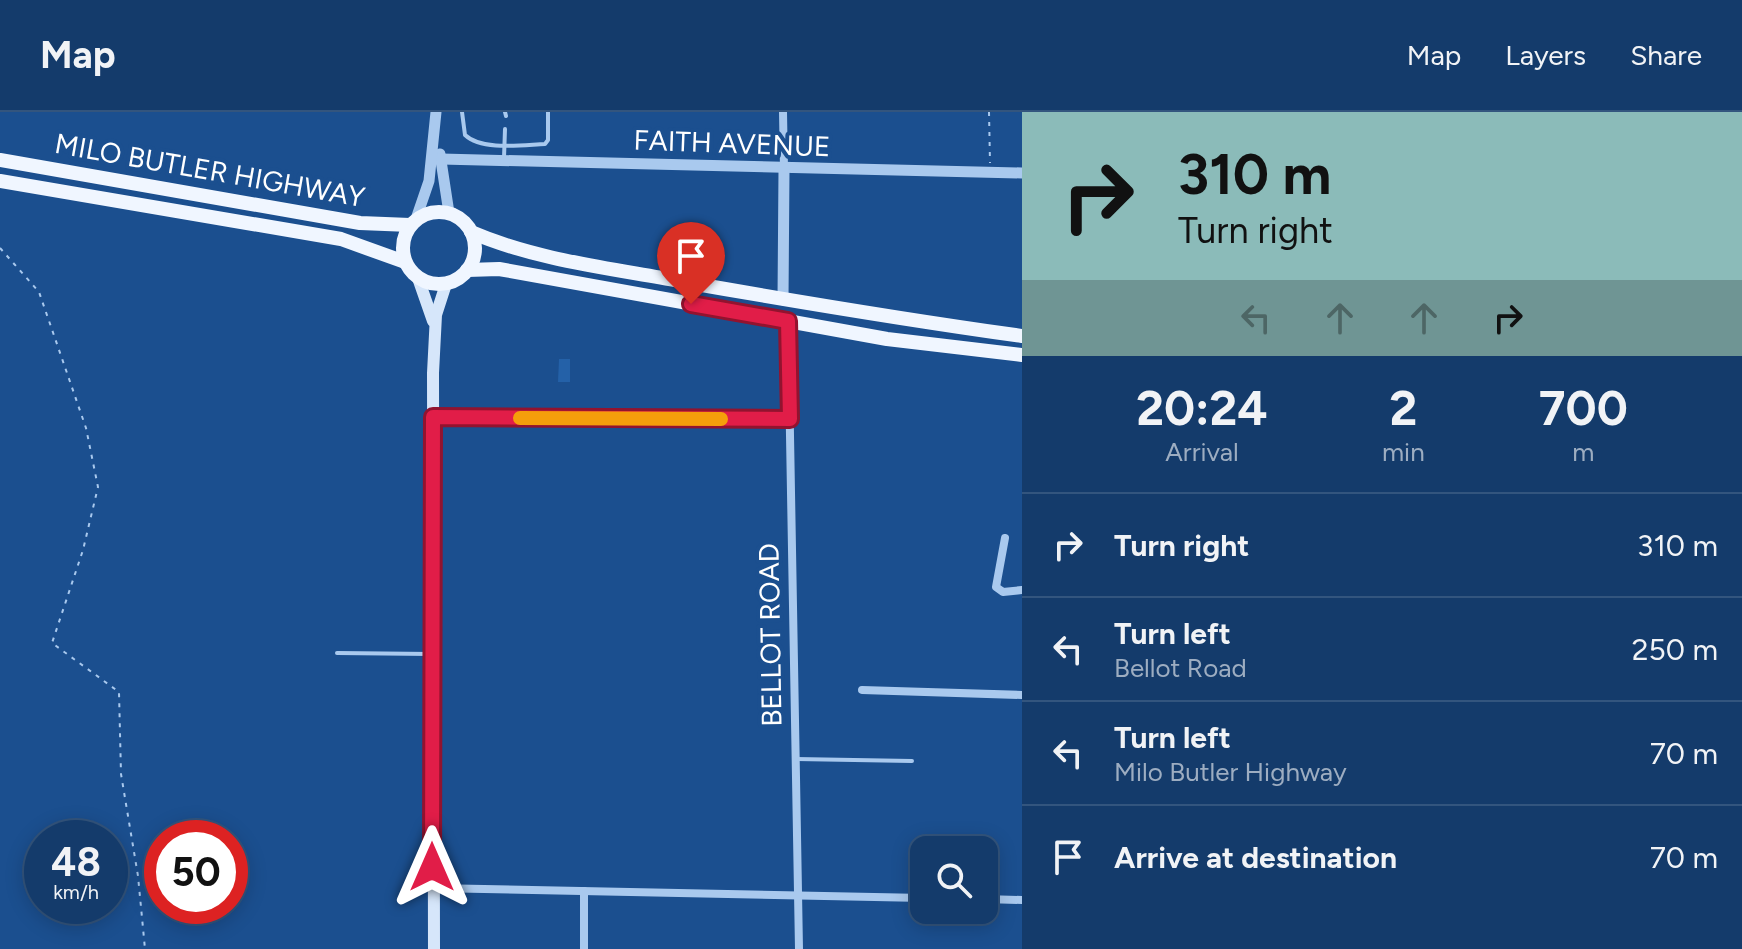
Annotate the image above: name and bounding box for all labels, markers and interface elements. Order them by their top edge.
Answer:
text: Map [40,32,116,78]
text: Map [1407,38,1461,72]
text: Layers [1505,38,1586,72]
text: Share [1630,38,1702,72]
street label: FAITH AVENUE [633,123,831,163]
street label: MILO BUTLER HIGHWAY [52,126,368,214]
text: 310 m [1178,141,1331,208]
icon: right [1046,144,1150,248]
text: Turn right [1178,209,1333,252]
pin [657,222,725,304]
icon: arrive [669,234,713,278]
icon: left [1234,296,1278,340]
icon: ahead [1318,296,1362,340]
icon: ahead [1402,296,1446,340]
icon: right [1486,296,1530,340]
text: 20:24 [1136,379,1268,437]
text: 2 [1389,379,1417,437]
text: 700 [1539,379,1628,437]
text: Arrival [1165,436,1239,468]
text: min [1382,436,1425,468]
text: m [1572,436,1594,468]
icon: right [1046,523,1090,567]
text: Turn right [1114,527,1249,564]
text: 310 m [1637,527,1718,564]
street label: BELLOT ROAD [751,543,789,727]
text: Turn left [1114,615,1231,652]
icon: left [1046,627,1090,671]
text: 250 m [1632,631,1718,668]
text: Bellot Road [1114,652,1247,684]
text: Turn left [1114,719,1231,756]
icon: left [1046,731,1090,775]
text: 70 m [1650,735,1718,772]
text: Milo Butler Highway [1114,756,1347,788]
speed limit sign: 50 [144,820,248,924]
position arrow [390,825,474,909]
icon: arrive [1046,835,1090,879]
map controls [910,836,998,924]
button: search [910,836,998,924]
text: 48 [51,838,101,886]
text: Arrive at destination [1114,839,1397,876]
text: 70 m [1650,839,1718,876]
text: km/h [53,880,99,904]

